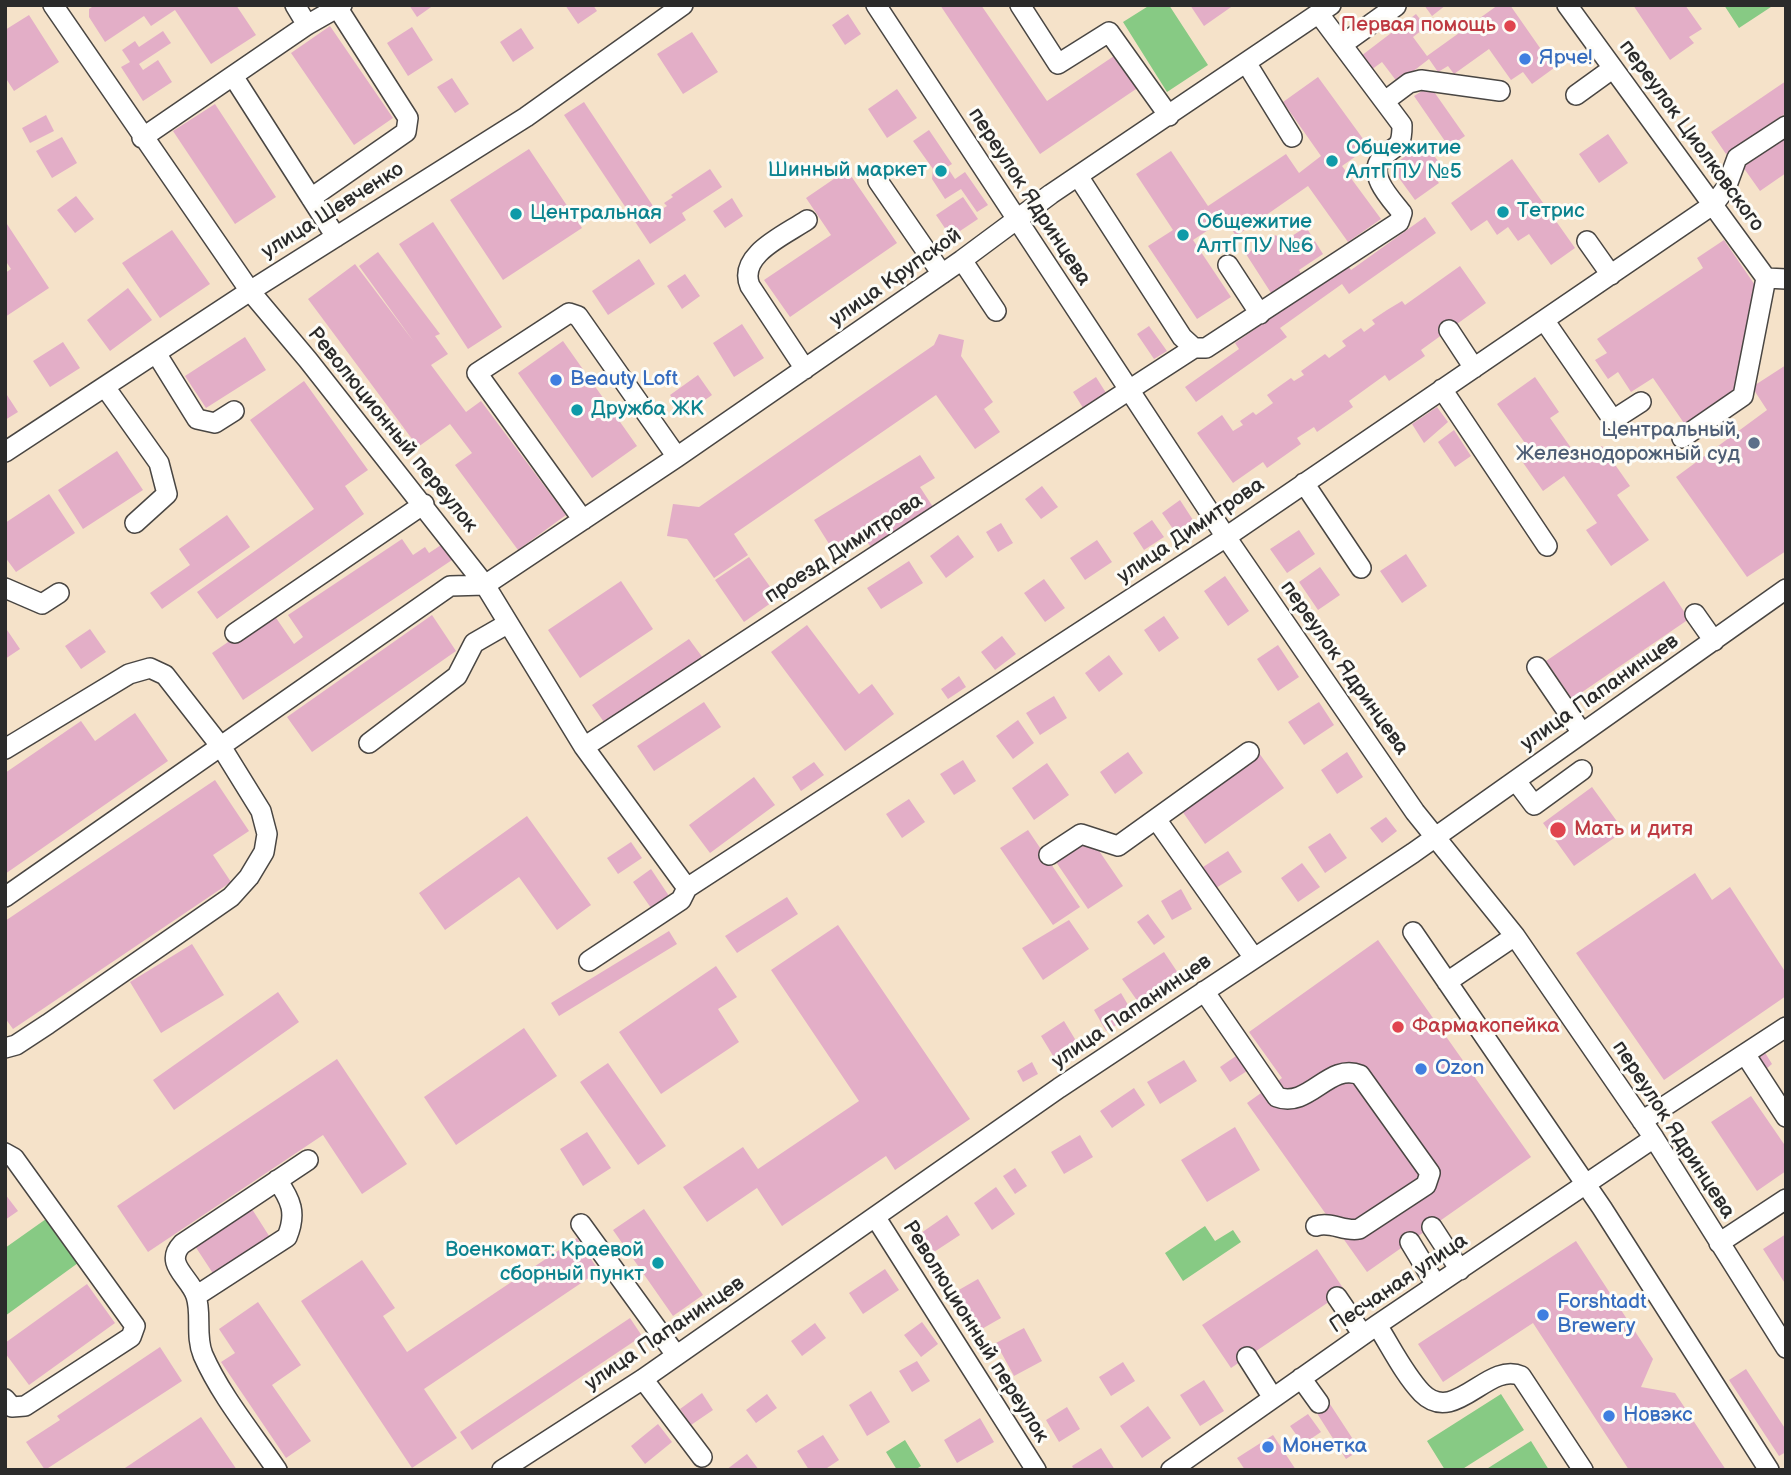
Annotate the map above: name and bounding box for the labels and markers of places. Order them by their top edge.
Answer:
place label: Первая помощь [1340,13,1496,39]
marker: Первая помощь [1502,18,1518,34]
place label: Ярче! [1539,46,1593,72]
marker: Ярче! [1517,51,1533,67]
place label: Общежитие АлтГПУ №5 [1346,136,1462,186]
marker: Общежитие АлтГПУ №5 [1324,153,1340,169]
place label: Шинный маркет [768,158,927,184]
marker: Шинный маркет [933,163,949,179]
place label: Тетрис [1517,199,1585,225]
place label: Центральная [530,201,662,227]
marker: Тетрис [1495,204,1511,220]
marker: Центральная [508,206,524,222]
place label: Общежитие АлтГПУ №6 [1197,210,1313,260]
marker: Общежитие АлтГПУ №6 [1175,227,1191,243]
place label: Beauty Loft [570,367,678,393]
marker: Beauty Loft [548,372,564,388]
place label: Дружба ЖК [591,397,704,423]
marker: Дружба ЖК [569,402,585,418]
place label: Центральный, Железнодорожный суд [1516,418,1740,468]
marker: Центральный, Железнодорожный суд [1746,435,1762,451]
place label: Мать и дитя [1574,817,1693,843]
marker: Мать и дитя [1548,820,1568,840]
place label: Фармакопейка [1412,1014,1560,1040]
marker: Фармакопейка [1390,1019,1406,1035]
place label: Ozon [1435,1056,1484,1082]
marker: Ozon [1413,1061,1429,1077]
place label: Военкомат: Краевой сборный пункт [445,1238,644,1288]
marker: Военкомат: Краевой сборный пункт [650,1255,666,1271]
place label: Forshtadt Brewery [1557,1290,1647,1340]
marker: Forshtadt Brewery [1535,1307,1551,1323]
place label: Новэкс [1623,1403,1692,1429]
marker: Новэкс [1601,1408,1617,1424]
place label: Монетка [1282,1434,1367,1460]
marker: Монетка [1260,1439,1276,1455]

